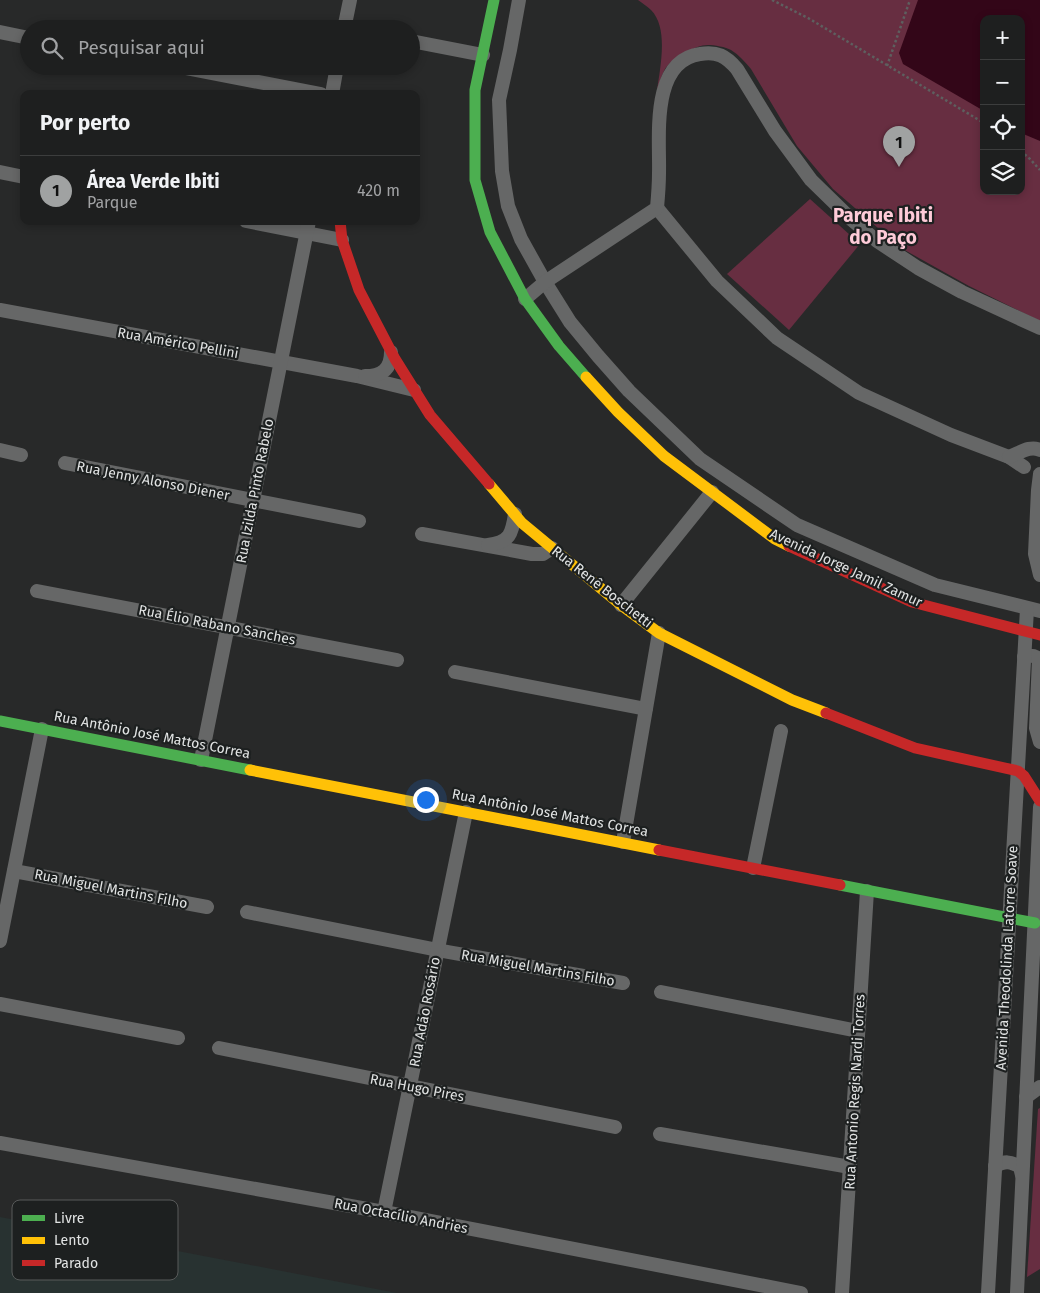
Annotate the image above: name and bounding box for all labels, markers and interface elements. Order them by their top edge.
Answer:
map controls [980,15,1025,195]
button: + [980,15,1025,60]
search box [20,20,420,75]
icon: search [38,34,66,62]
text: Pesquisar aqui [78,36,205,59]
button: − [980,60,1025,105]
button: locate [980,105,1025,150]
text: Por perto [40,110,130,136]
pin: 1 [883,126,915,167]
button: layers [980,150,1025,195]
text: Área Verde Ibiti [87,170,220,193]
text: 1 [52,181,60,200]
text: 420 m [357,181,400,200]
text: Parque [87,193,137,212]
district label: Parque Ibiti do Paço [833,204,933,249]
street label: Rua Américo Pellini [116,324,240,362]
street label: Rua Izilda Pinto Rabelo [233,417,277,565]
street label: Rua Jenny Alonso Diener [75,458,231,504]
street label: Avenida Jorge Jamil Zamur [767,525,925,611]
street label: Rua Renê Boschetti [548,542,656,632]
street label: Rua Élio Rabano Sanches [137,600,298,649]
street label: Rua Antônio José Mattos Correa [52,708,252,762]
street label: Rua Antônio José Mattos Correa [450,786,650,840]
your location [413,787,439,813]
street label: Avenida Theodolinda Latorre Soave [993,845,1021,1071]
street label: Rua Miguel Martins Filho [33,866,189,912]
street label: Rua Miguel Martins Filho [460,946,616,990]
street label: Rua Adão Rosário [406,955,444,1069]
street label: Rua Antonio Regis Nardi Torres [841,993,869,1190]
street label: Rua Hugo Pires [368,1071,466,1106]
street label: Rua Octacílio Andries [333,1195,470,1237]
legend [12,1200,178,1280]
text: Livre [54,1210,84,1227]
text: Lento [54,1232,89,1249]
text: Parado [54,1255,98,1272]

